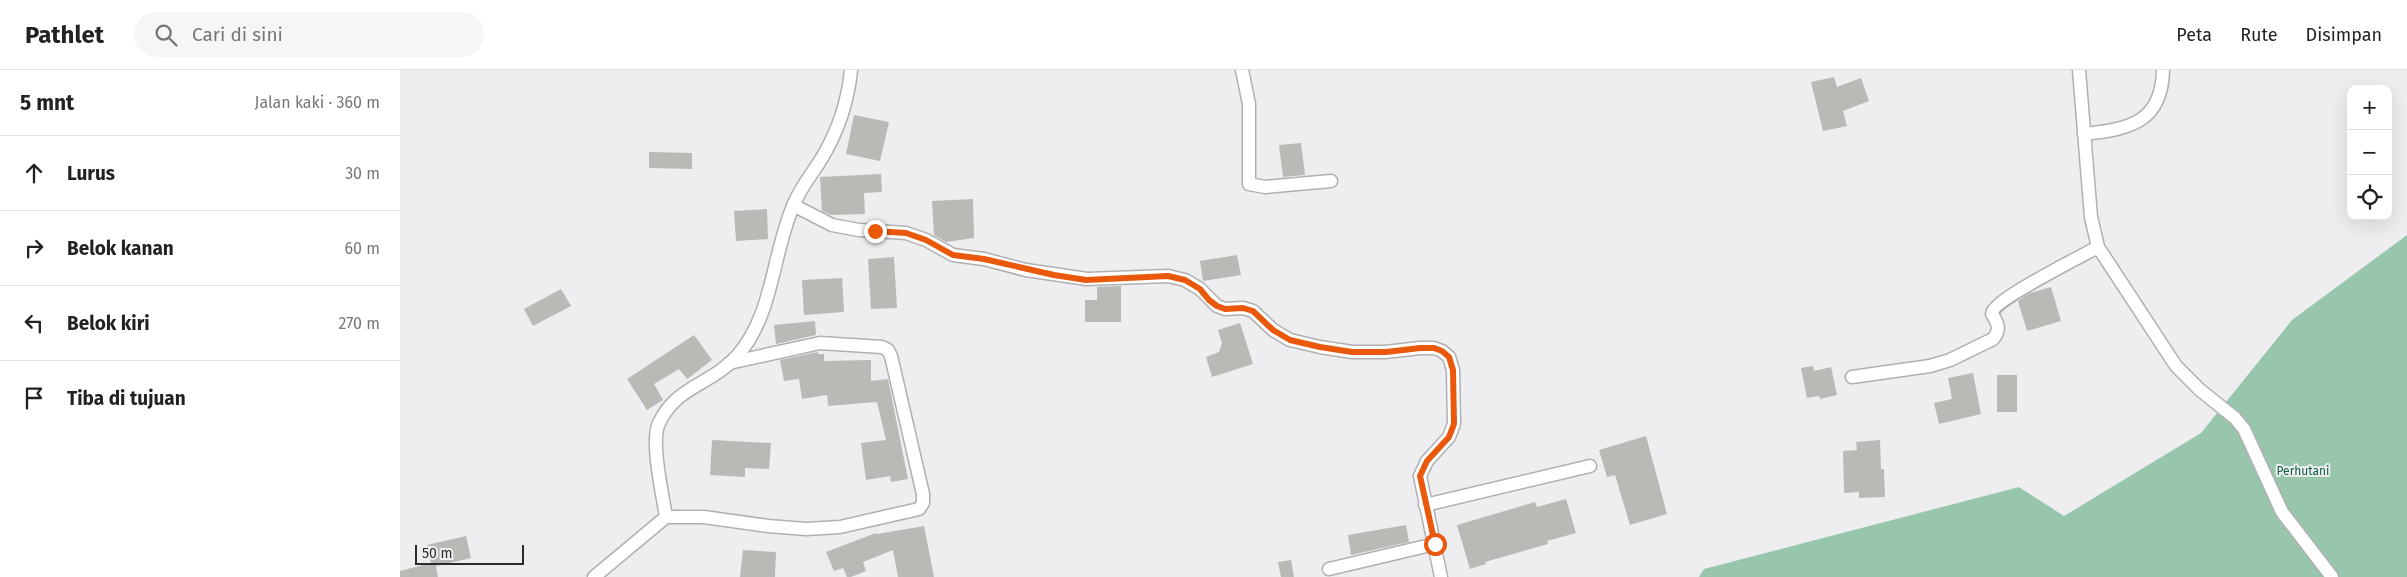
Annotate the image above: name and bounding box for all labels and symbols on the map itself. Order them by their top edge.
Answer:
route end [864,220,887,243]
park label: Perhutani [2277,464,2330,478]
route start [1424,533,1447,556]
scale bar [415,542,524,565]

